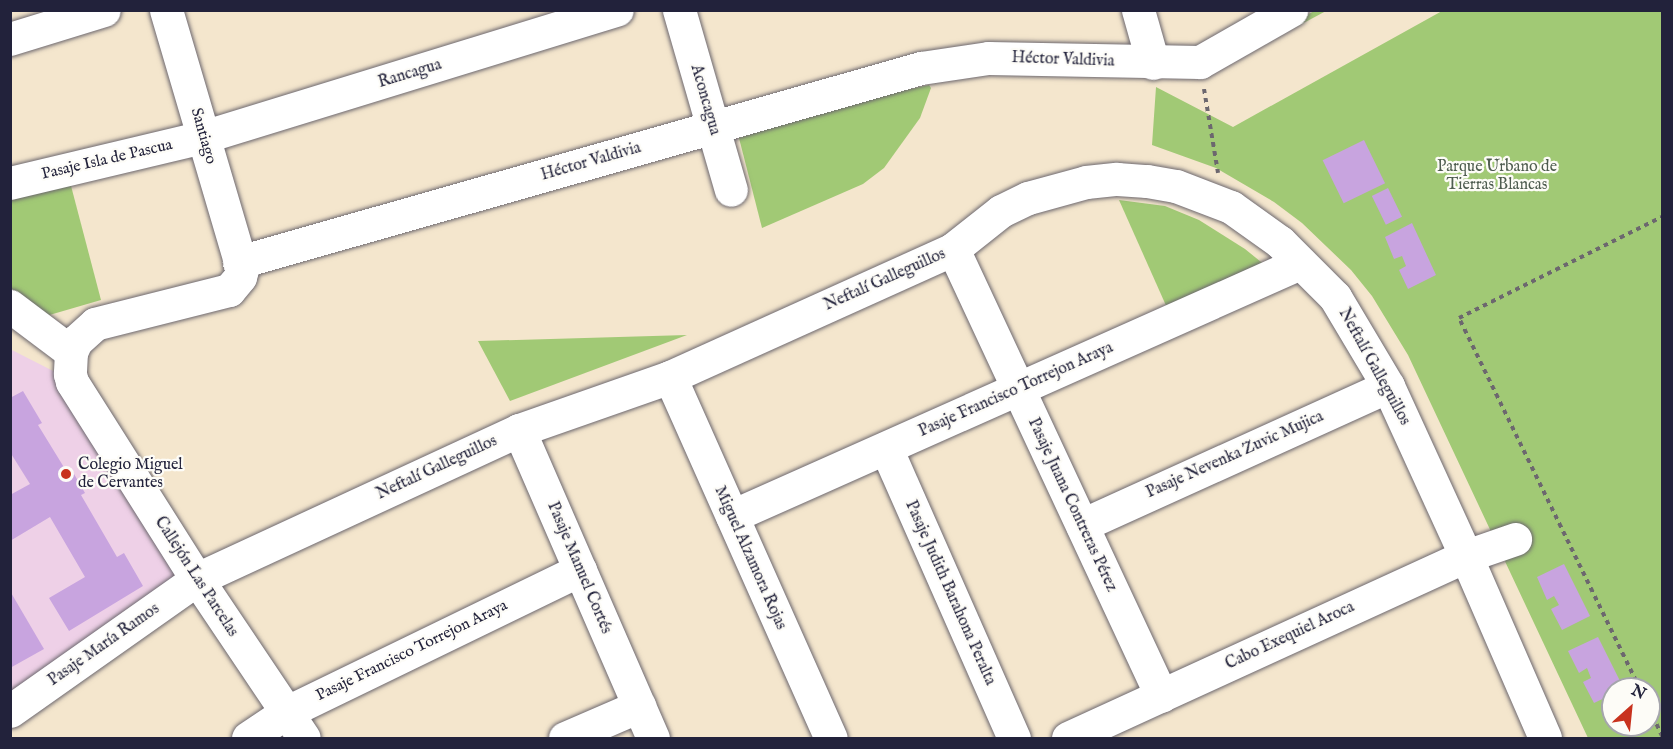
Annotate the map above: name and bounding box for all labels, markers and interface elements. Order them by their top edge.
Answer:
street label: Héctor Valdivia [1011,49,1115,71]
street label: Rancagua [376,55,444,93]
street label: Aconcagua [686,63,724,137]
street label: Santiago [186,106,220,166]
street label: Pasaje Isla de Pascua [40,136,174,184]
street label: Héctor Valdivia [539,139,643,185]
park label: Parque Urbano de Tierras Blancas [1437,157,1557,195]
street label: Neftalí Galleguillos [821,245,949,315]
street label: Neftalí Galleguillos [1334,305,1414,429]
street label: Pasaje Francisco Torrejon Araya [916,338,1116,442]
street label: Pasaje Nevenka Zuvic Mujica [1143,407,1327,503]
street label: Pasaje Juana Contreras Pérez [1023,415,1121,595]
street label: Neftalí Galleguillos [374,432,500,504]
place label: Colegio Miguel de Cervantes [78,455,183,493]
marker: Colegio Miguel de Cervantes [59,467,73,481]
street label: Miguel Alzamora Rojas [710,483,790,633]
street label: Pasaje Judith Barahona Peralta [901,498,999,688]
street label: Pasaje Manuel Cortés [543,499,615,637]
street label: Callejón Las Parcelas [150,513,242,641]
street label: Pasaje Francisco Torrejon Araya [313,596,511,706]
street label: Cabo Exequiel Aroca [1223,598,1357,674]
street label: Pasaje María Ramos [45,599,163,691]
north arrow [1601,677,1661,737]
text: N [1628,681,1649,705]

